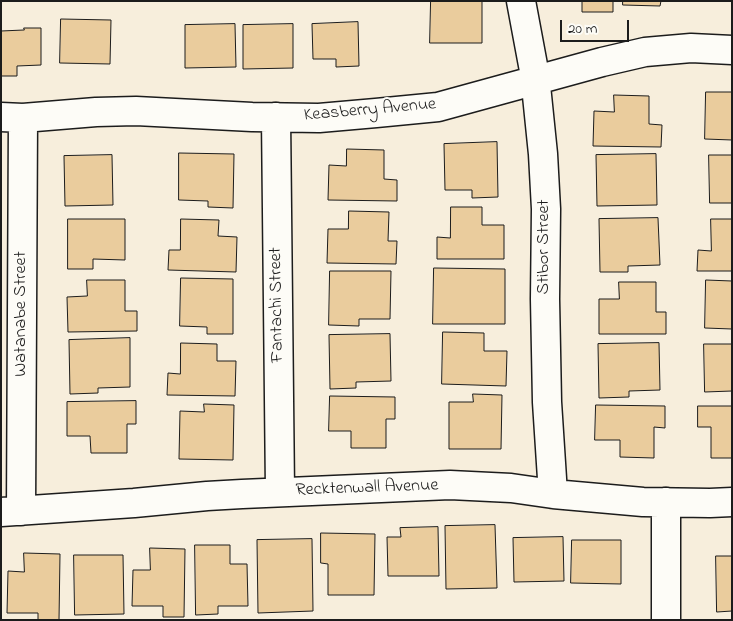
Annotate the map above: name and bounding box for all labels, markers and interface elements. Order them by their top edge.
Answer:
scale bar [563,10,632,42]
text: 20 m [568,18,597,40]
street label: Keasberry Avenue [303,94,437,128]
street label: Stibor Street [534,199,556,295]
street label: Fantachi Street [266,247,290,363]
street label: Watanabe Street [11,251,33,377]
street label: Recktenwall Avenue [295,476,439,502]

